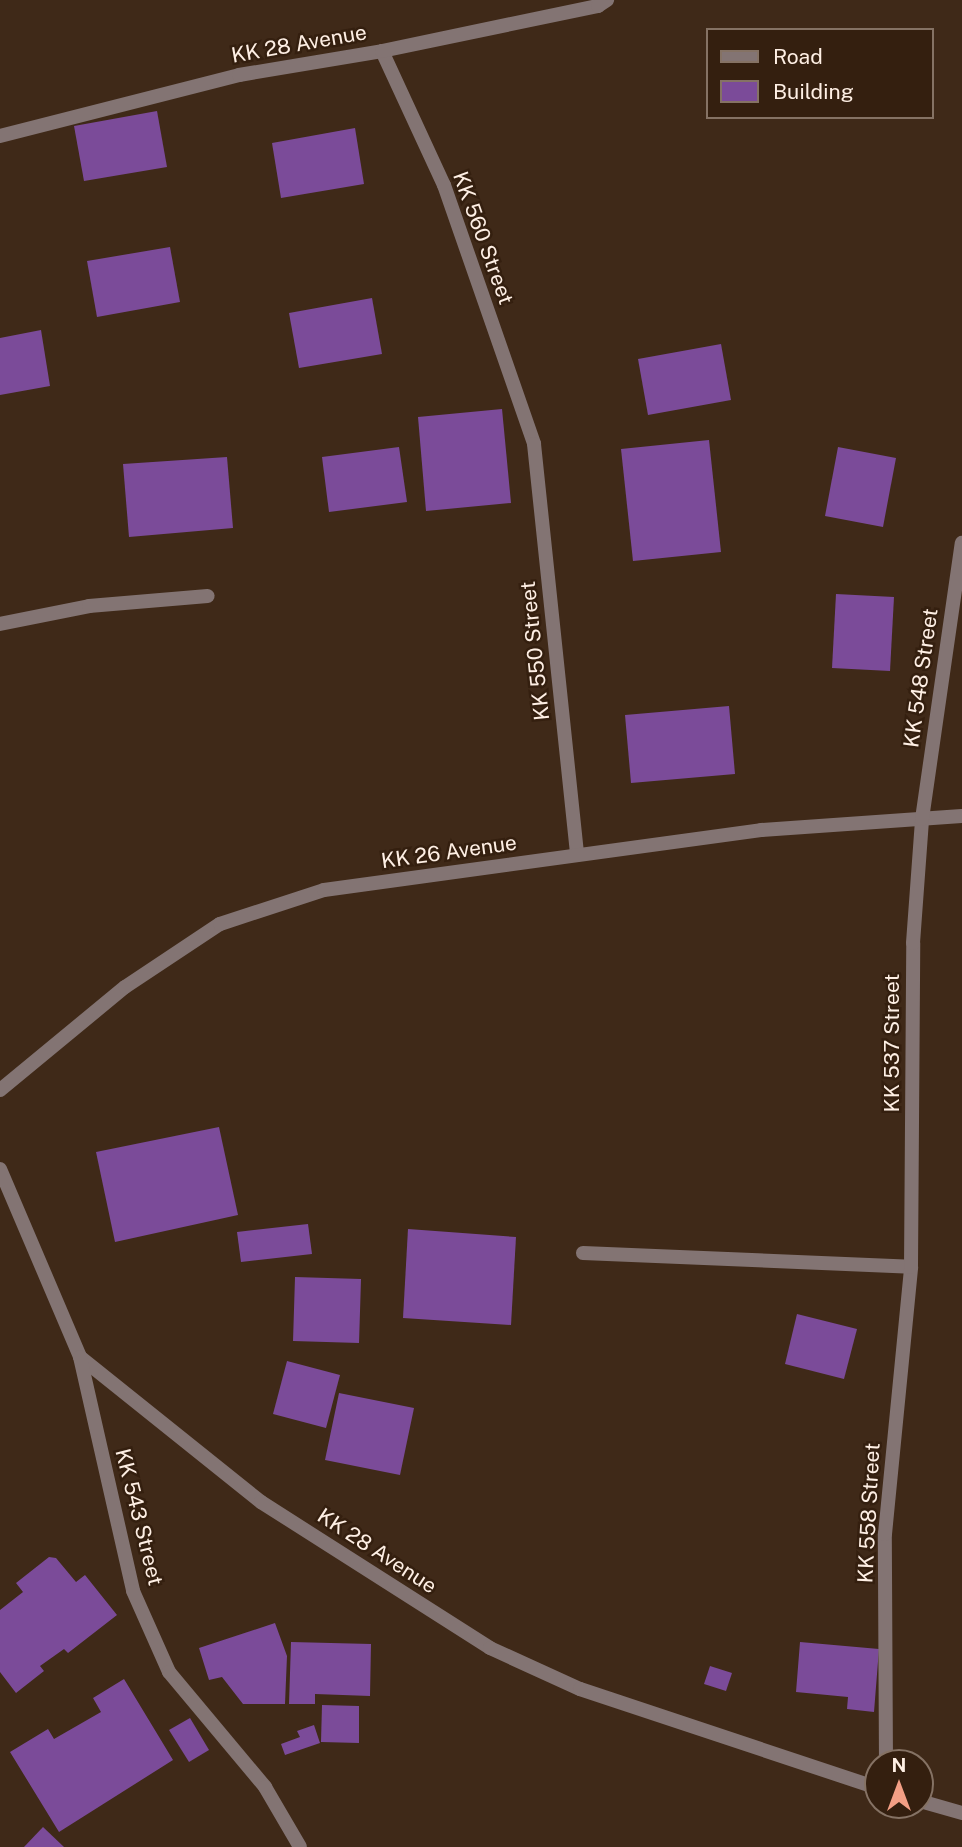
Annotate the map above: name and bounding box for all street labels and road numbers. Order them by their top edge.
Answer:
street label: KK 28 Avenue [229,20,369,68]
street label: KK 560 Street [447,168,519,308]
street label: KK 550 Street [515,580,555,722]
street label: KK 548 Street [899,607,943,749]
street label: KK 26 Avenue [380,830,518,874]
street label: KK 537 Street [879,973,905,1113]
street label: KK 558 Street [853,1442,885,1584]
street label: KK 543 Street [110,1446,168,1588]
street label: KK 28 Avenue [313,1503,441,1599]

